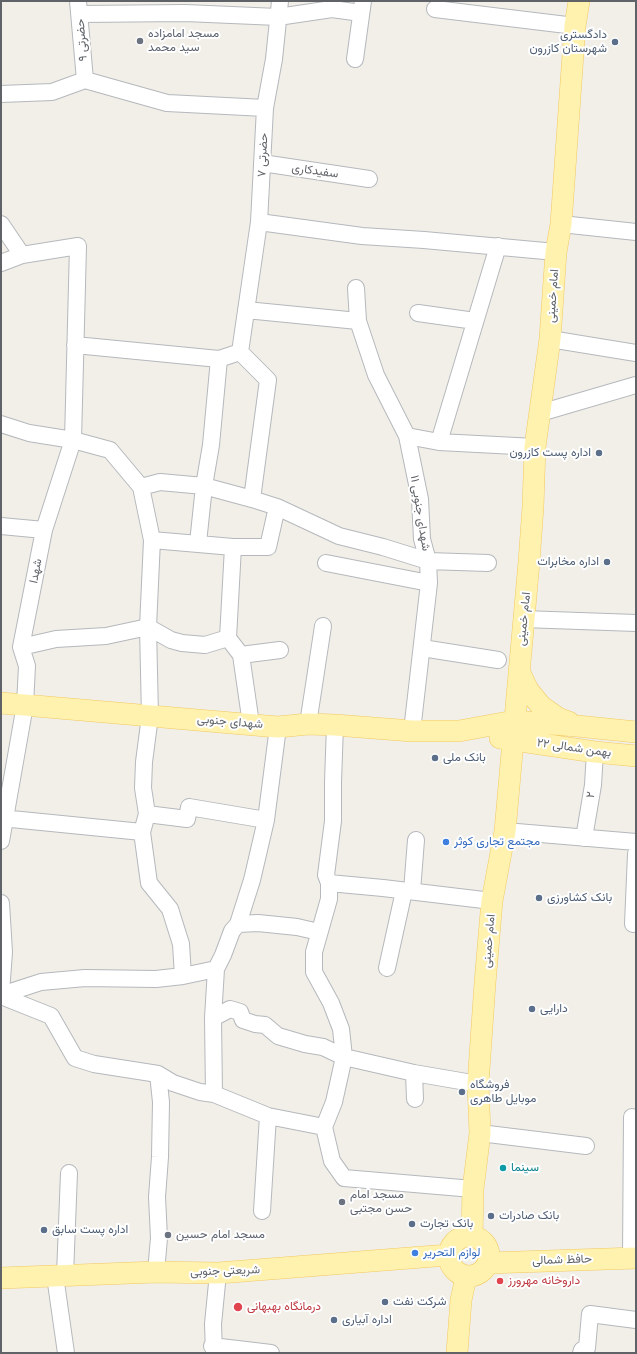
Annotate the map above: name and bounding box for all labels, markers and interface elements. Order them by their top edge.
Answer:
street label: حضرتی ۹ [73,18,91,62]
place label: مسجد امامزاده سید محمد [148,27,219,55]
place label: دادگستری شهرستان کازرون [529,28,607,56]
marker: مسجد امامزاده سید محمد [135,36,145,46]
marker: دادگستری شهرستان کازرون [610,37,620,47]
street label: حضرتی ۷ [255,133,271,177]
street label: سفیدکاری [291,161,339,181]
street label: امام خمینی [544,269,562,323]
place label: اداره پست کازرون [509,446,591,460]
marker: اداره پست کازرون [594,448,604,458]
street label: ۱۱ شهدای جنوبی [407,474,433,552]
place label: اداره مخابرات [537,555,599,569]
marker: اداره مخابرات [602,557,612,567]
street label: شهدا [27,558,45,584]
street label: امام خمینی [514,591,534,647]
street label: شهدای جنوبی [196,712,264,732]
street label: ۲۲ بهمن شمالی [536,736,612,760]
place label: بانک ملی [443,751,486,765]
marker: بانک ملی [430,753,440,763]
street label: ۲ [583,791,599,799]
place label: مجتمع تجاری کوثر [454,835,540,849]
marker: مجتمع تجاری کوثر [441,837,451,847]
place label: بانک کشاورزی [547,891,612,905]
marker: بانک کشاورزی [534,893,544,903]
street label: امام خمینی [479,914,499,968]
place label: دارایی [540,1002,568,1016]
marker: دارایی [527,1004,537,1014]
place label: فروشگاه موبایل طاهری [470,1078,536,1106]
marker: فروشگاه موبایل طاهری [457,1087,467,1097]
place label: سینما [511,1161,539,1175]
marker: سینما [498,1163,508,1173]
place label: مسجد امام حسن مجتبی [350,1188,412,1216]
marker: مسجد امام حسن مجتبی [337,1197,347,1207]
place label: بانک صادرات [499,1209,559,1223]
marker: بانک صادرات [486,1211,496,1221]
place label: بانک تجارت [420,1217,473,1231]
marker: بانک تجارت [407,1219,417,1229]
place label: اداره پست سابق [52,1223,128,1237]
marker: اداره پست سابق [39,1225,49,1235]
place label: مسجد امام حسین [176,1228,265,1242]
marker: مسجد امام حسین [163,1230,173,1240]
place label: لوازم التحریر [423,1246,480,1260]
marker: لوازم التحریر [410,1248,420,1258]
street label: حافظ شمالی [532,1252,592,1268]
street label: شریعتی جنوبی [190,1263,260,1279]
place label: داروخانه مهرورز [508,1274,580,1288]
marker: داروخانه مهرورز [495,1276,505,1286]
place label: شرکت نفت [393,1295,446,1309]
marker: شرکت نفت [380,1297,390,1307]
place label: درمانگاه بهبهانی [247,1300,321,1314]
marker: درمانگاه بهبهانی [232,1301,244,1313]
place label: اداره آبیاری [342,1313,392,1327]
marker: اداره آبیاری [329,1315,339,1325]

